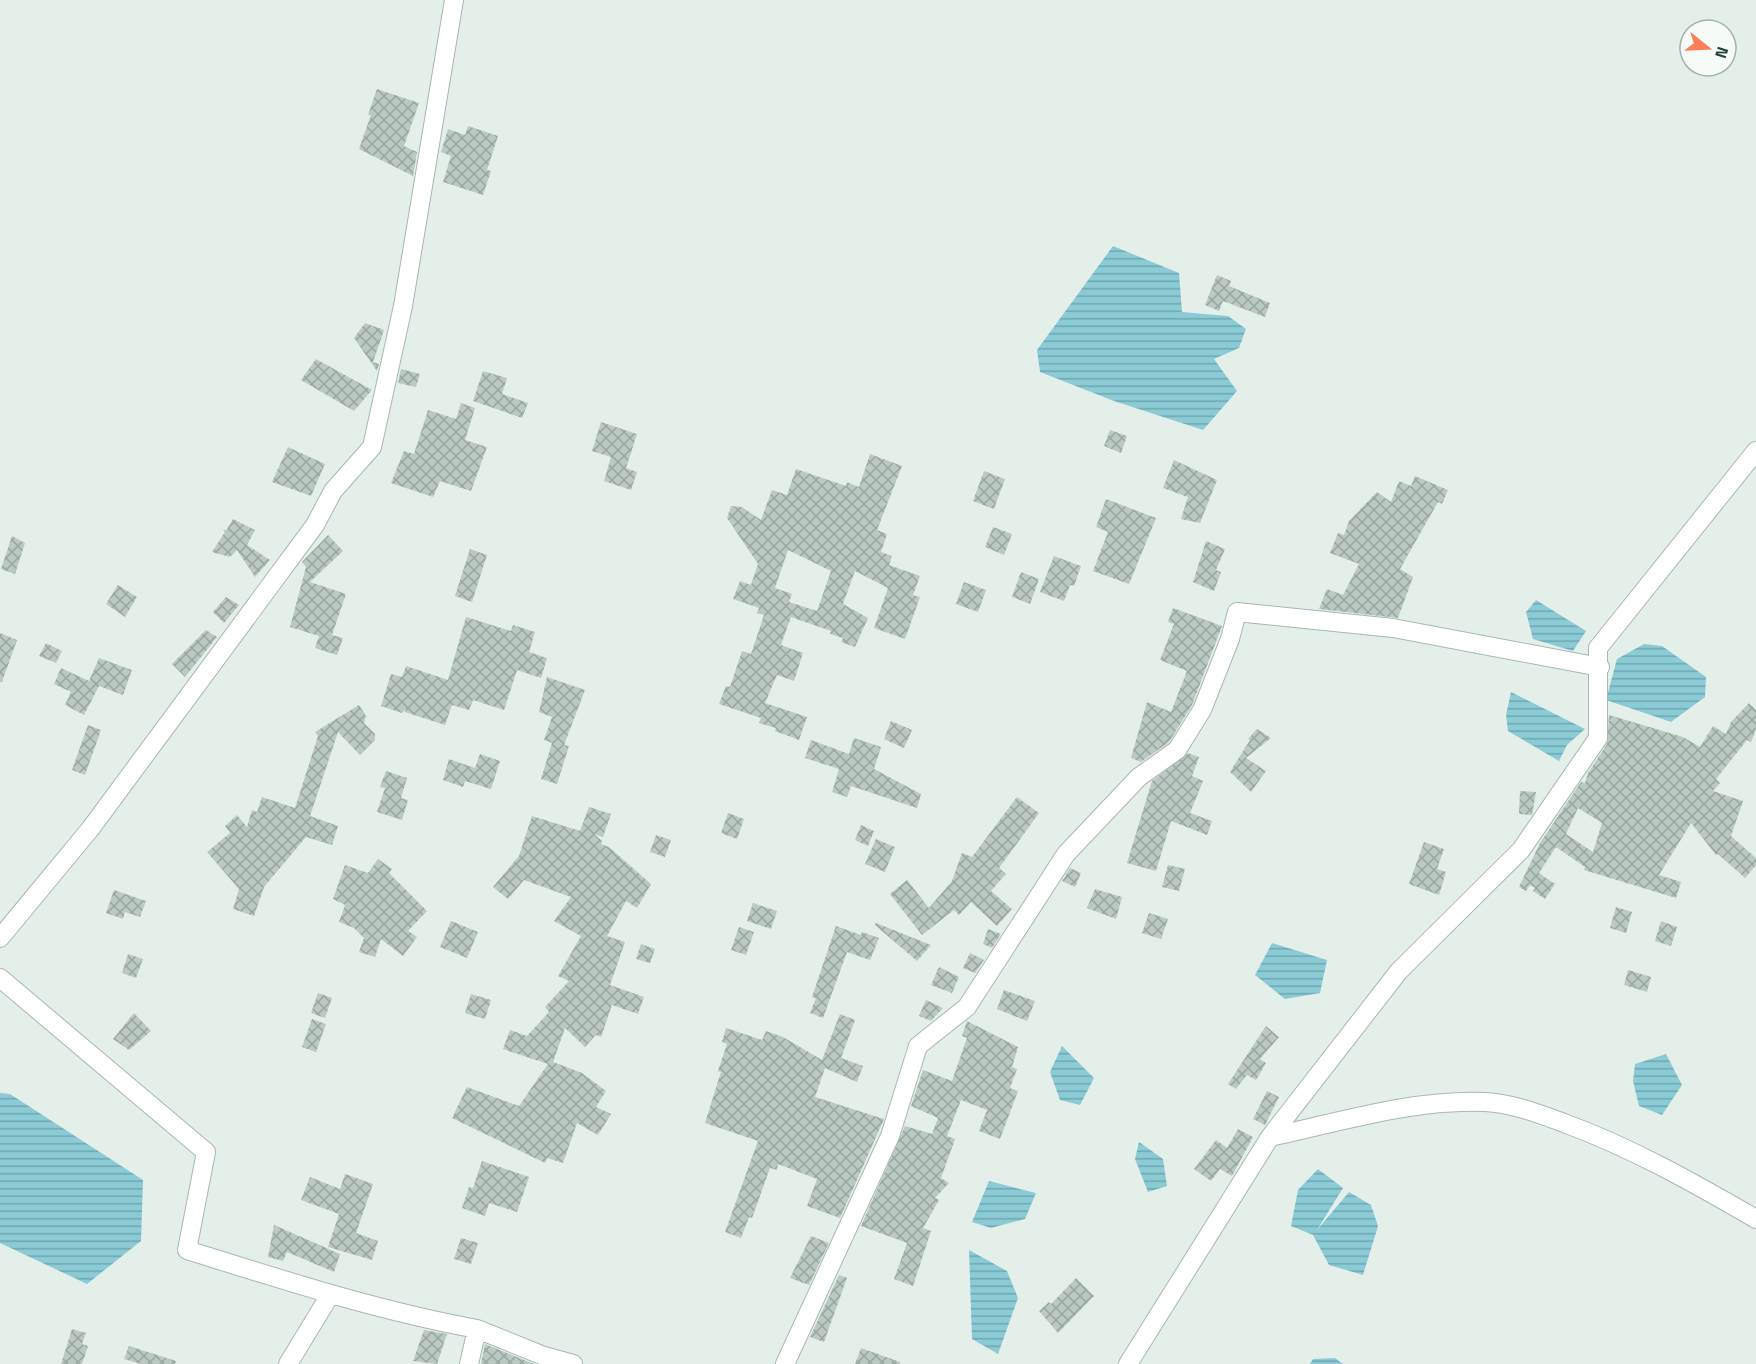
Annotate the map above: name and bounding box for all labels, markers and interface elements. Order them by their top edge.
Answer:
north arrow [1678,18,1738,78]
text: N [1709,44,1735,62]

